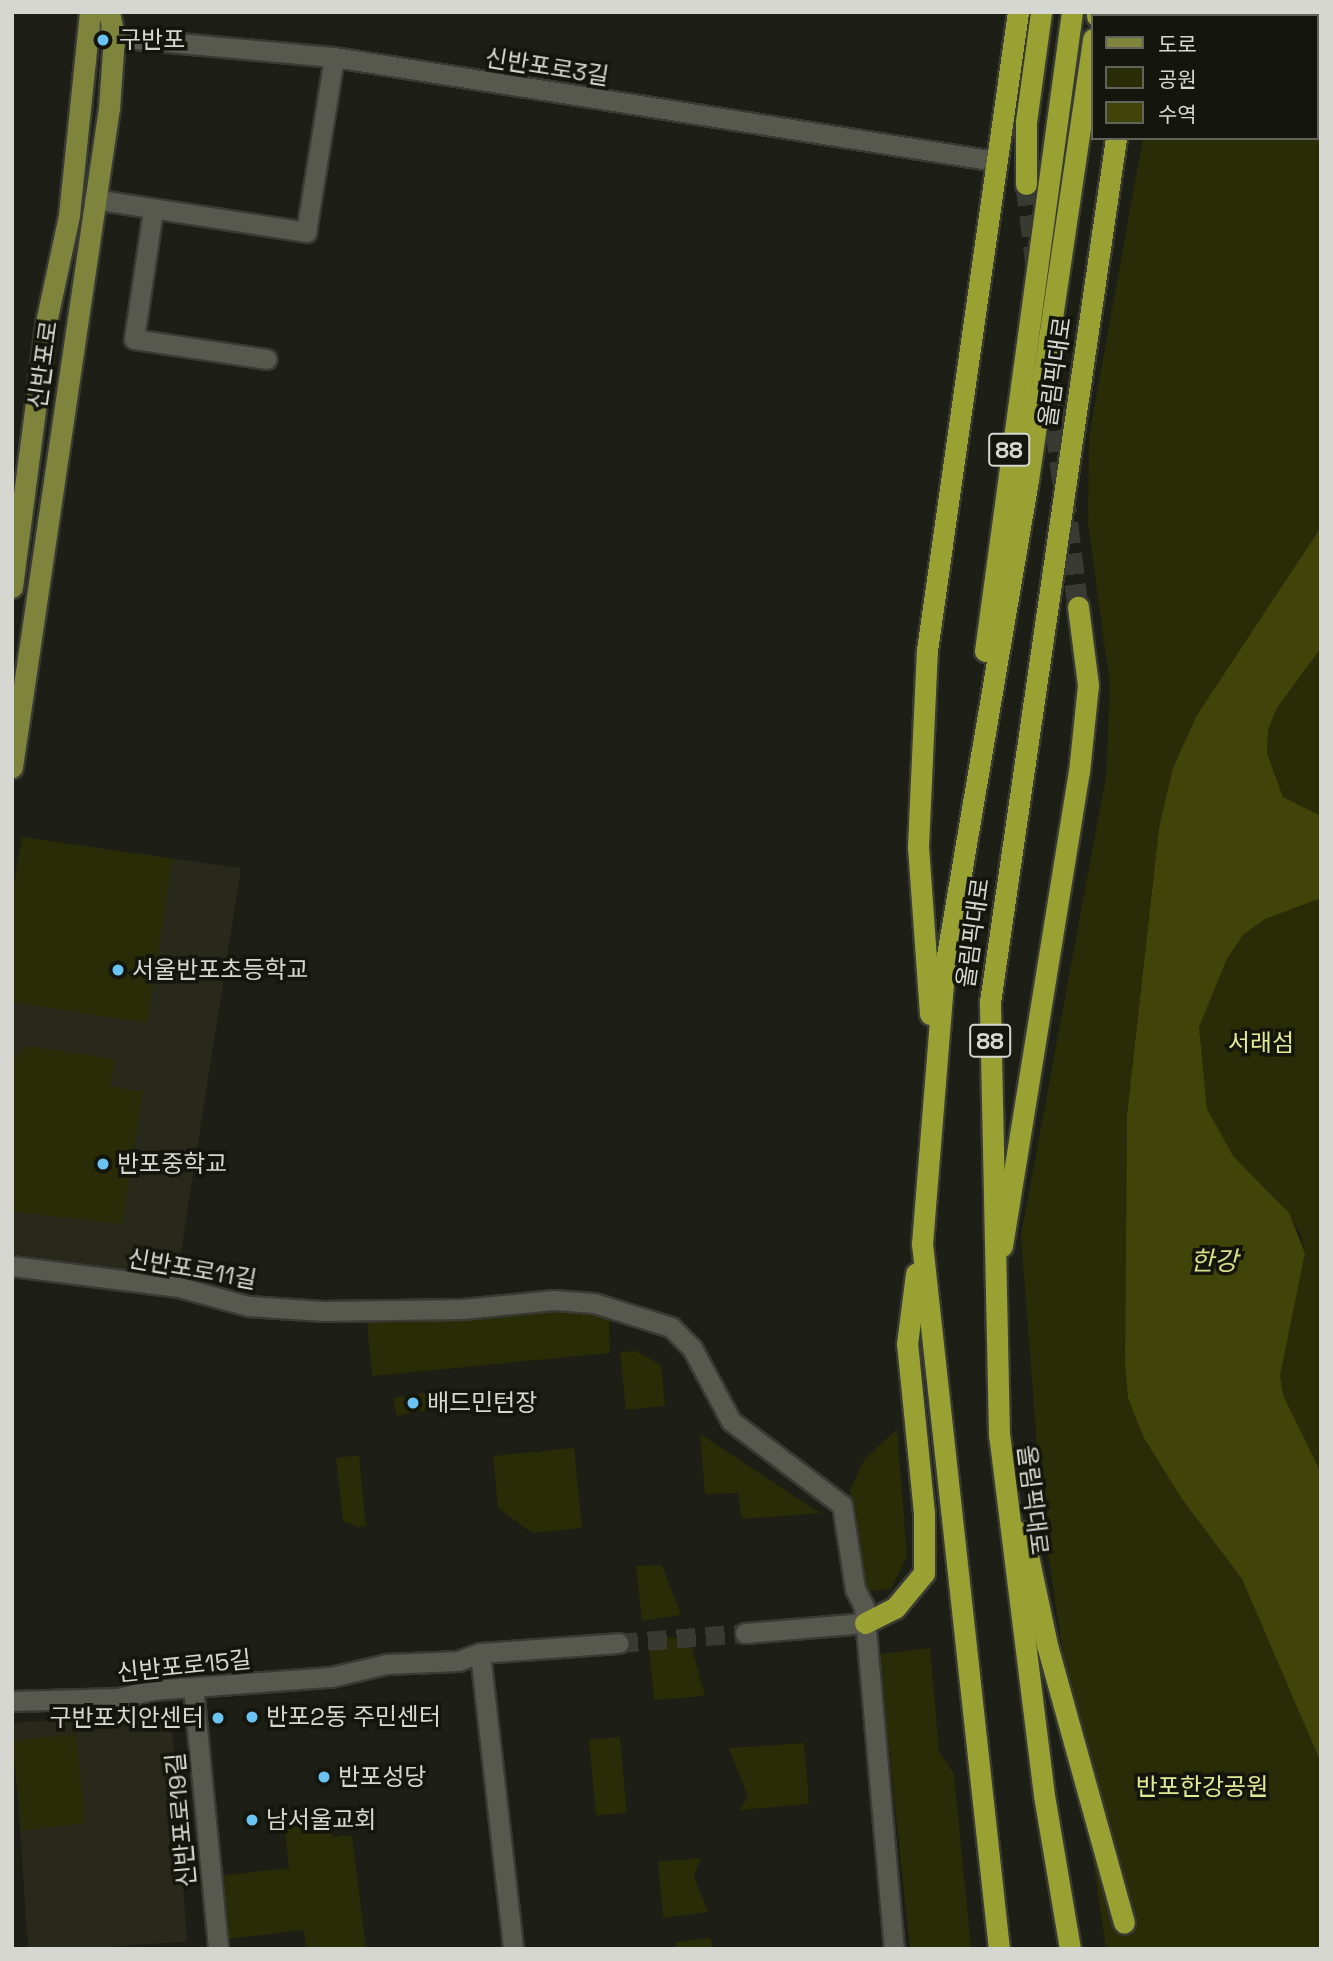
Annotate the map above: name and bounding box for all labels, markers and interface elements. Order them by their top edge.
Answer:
legend [1092,14,1319,140]
place label: 구반포 [119,26,185,54]
marker: 구반포 [93,30,113,50]
text: 도로 [1158,31,1197,58]
street label: 신반포로3길 [483,43,611,91]
text: 공원 [1158,66,1197,93]
text: 수역 [1158,101,1197,128]
street label: 올림픽대로 [1033,315,1077,429]
street label: 신반포로 [23,319,63,411]
road number: 88 [988,431,1030,470]
street label: 올림픽대로 [951,876,995,990]
place label: 서울반포초등학교 [132,956,309,984]
marker: 서울반포초등학교 [110,962,126,978]
road number: 88 [969,1022,1011,1060]
park label: 서래섬 [1228,1029,1294,1057]
place label: 반포중학교 [117,1150,227,1178]
marker: 반포중학교 [95,1156,111,1172]
street label: 신반포로11길 [125,1243,259,1295]
water label: 한강 [1190,1246,1238,1278]
place label: 배드민턴장 [427,1389,537,1417]
marker: 배드민턴장 [405,1395,421,1411]
street label: 올림픽대로 [1012,1443,1054,1557]
street label: 신반포로15길 [115,1645,253,1687]
place label: 반포2동 주민센터 [266,1703,441,1731]
place label: 구반포치안센터 [49,1704,204,1732]
marker: 반포2동 주민센터 [244,1709,260,1725]
marker: 구반포치안센터 [210,1710,226,1726]
street label: 신반포로19길 [161,1751,201,1889]
place label: 반포성당 [338,1763,426,1791]
marker: 반포성당 [316,1769,332,1785]
park label: 반포한강공원 [1136,1773,1268,1801]
place label: 남서울교회 [266,1806,376,1834]
marker: 남서울교회 [244,1812,260,1828]

